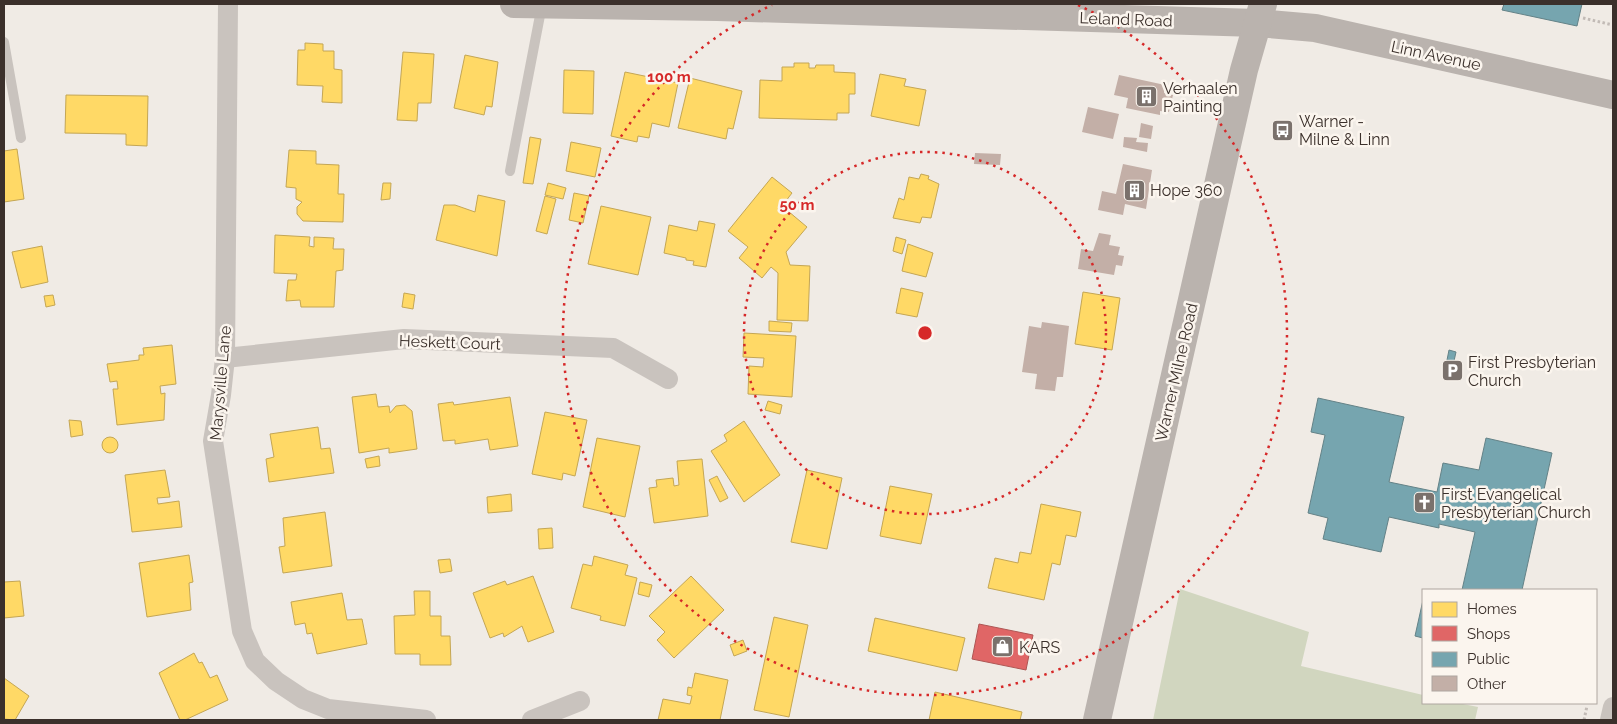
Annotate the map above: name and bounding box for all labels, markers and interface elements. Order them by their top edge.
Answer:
street label: Leland Road [1079,8,1173,31]
street label: Linn Avenue [1389,37,1482,74]
text: 100 m [647,68,691,86]
place label: Verhaalen Painting [1163,79,1238,116]
building icon: Verhaalen Painting [1135,85,1159,109]
place label: Warner - Milne & Linn [1299,112,1390,149]
bus stop icon: Warner - Milne & Linn [1271,118,1295,142]
building icon: Hope 360 [1122,178,1146,202]
place label: Hope 360 [1150,181,1223,200]
text: 50 m [779,196,815,214]
street label: Warner Milne Road [1151,301,1202,443]
centre of rings [916,324,934,342]
street label: Marysville Lane [206,325,235,441]
street label: Heskett Court [399,331,502,354]
place label: First Presbyterian Church [1468,353,1596,390]
parking icon: First Presbyterian Church [1440,359,1464,383]
place label: First Evangelical Presbyterian Church [1441,485,1591,522]
church icon: First Evangelical Presbyterian Church [1413,491,1437,515]
legend [1422,589,1597,704]
text: Homes [1467,600,1517,618]
text: Shops [1467,625,1510,643]
shop icon: KARS [991,635,1015,659]
place label: KARS [1019,638,1061,657]
text: Public [1467,650,1510,668]
text: Other [1467,675,1507,693]

